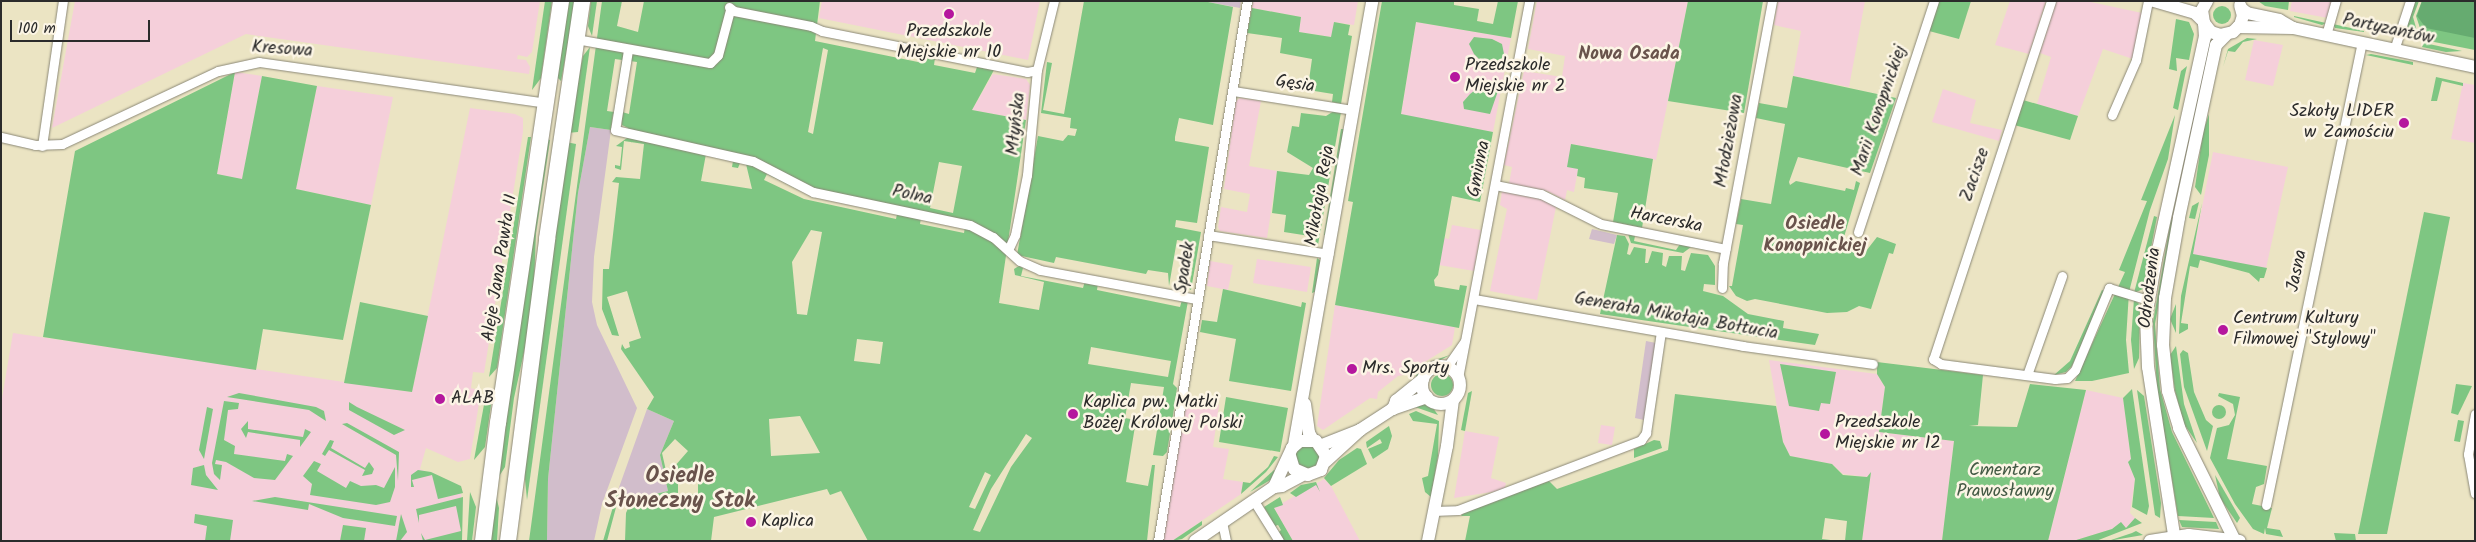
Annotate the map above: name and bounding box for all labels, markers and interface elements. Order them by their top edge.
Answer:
marker: Przedszkole Miejskie nr 10 [943,8,955,20]
scale bar [12,10,152,42]
street label: Partyzantów [2340,10,2436,50]
text: 100 m [18,17,56,41]
place label: Przedszkole Miejskie nr 10 [897,22,1001,64]
street label: Kresowa [251,37,313,63]
street label: Marii Konopnickiej [1848,43,1912,179]
district label: Nowa Osada [1578,44,1680,66]
place label: Przedszkole Miejskie nr 2 [1465,56,1565,98]
street label: Gęsia [1274,71,1316,99]
marker: Przedszkole Miejskie nr 2 [1449,71,1461,83]
street label: Młyńska [1003,91,1031,157]
street label: Młodzieżowa [1711,93,1749,189]
place label: Szkoły LIDER w Zamościu [2290,102,2394,144]
marker: Szkoły LIDER w Zamościu [2398,117,2410,129]
street label: Gminna [1464,139,1496,199]
street label: Mikołaja Reja [1302,144,1340,248]
street label: Zacisze [1957,145,1995,205]
street label: Polna [890,181,934,211]
street label: Aleje Jana Pawła II [479,193,523,343]
street label: Harcerska [1628,203,1704,239]
district label: Osiedle Konopnickiej [1764,214,1866,258]
street label: Spadek [1171,241,1201,295]
street label: Odrodzenia [2135,246,2167,330]
street label: Jasna [2283,248,2313,294]
street label: Generała Mikołaja Bołtucia [1573,288,1779,346]
place label: Centrum Kultury Filmowej "Stylowy" [2233,309,2376,352]
marker: Centrum Kultury Filmowej "Stylowy" [2217,324,2229,336]
place label: Mrs. Sporty [1362,358,1449,380]
marker: Mrs. Sporty [1346,363,1358,375]
place label: ALAB [451,388,494,410]
marker: ALAB [433,392,447,406]
place label: Kaplica pw. Matki Bożej Królowej Polski [1083,393,1242,436]
marker: Kaplica pw. Matki Bożej Królowej Polski [1067,408,1079,420]
place label: Przedszkole Miejskie nr 12 [1835,413,1941,456]
marker: Przedszkole Miejskie nr 12 [1819,428,1831,440]
park label: Cmentarz Prawosławny [1956,461,2054,504]
district label: Osiedle Słoneczny Stok [605,463,755,514]
place label: Kaplica [761,511,814,533]
marker: Kaplica [745,516,757,528]

